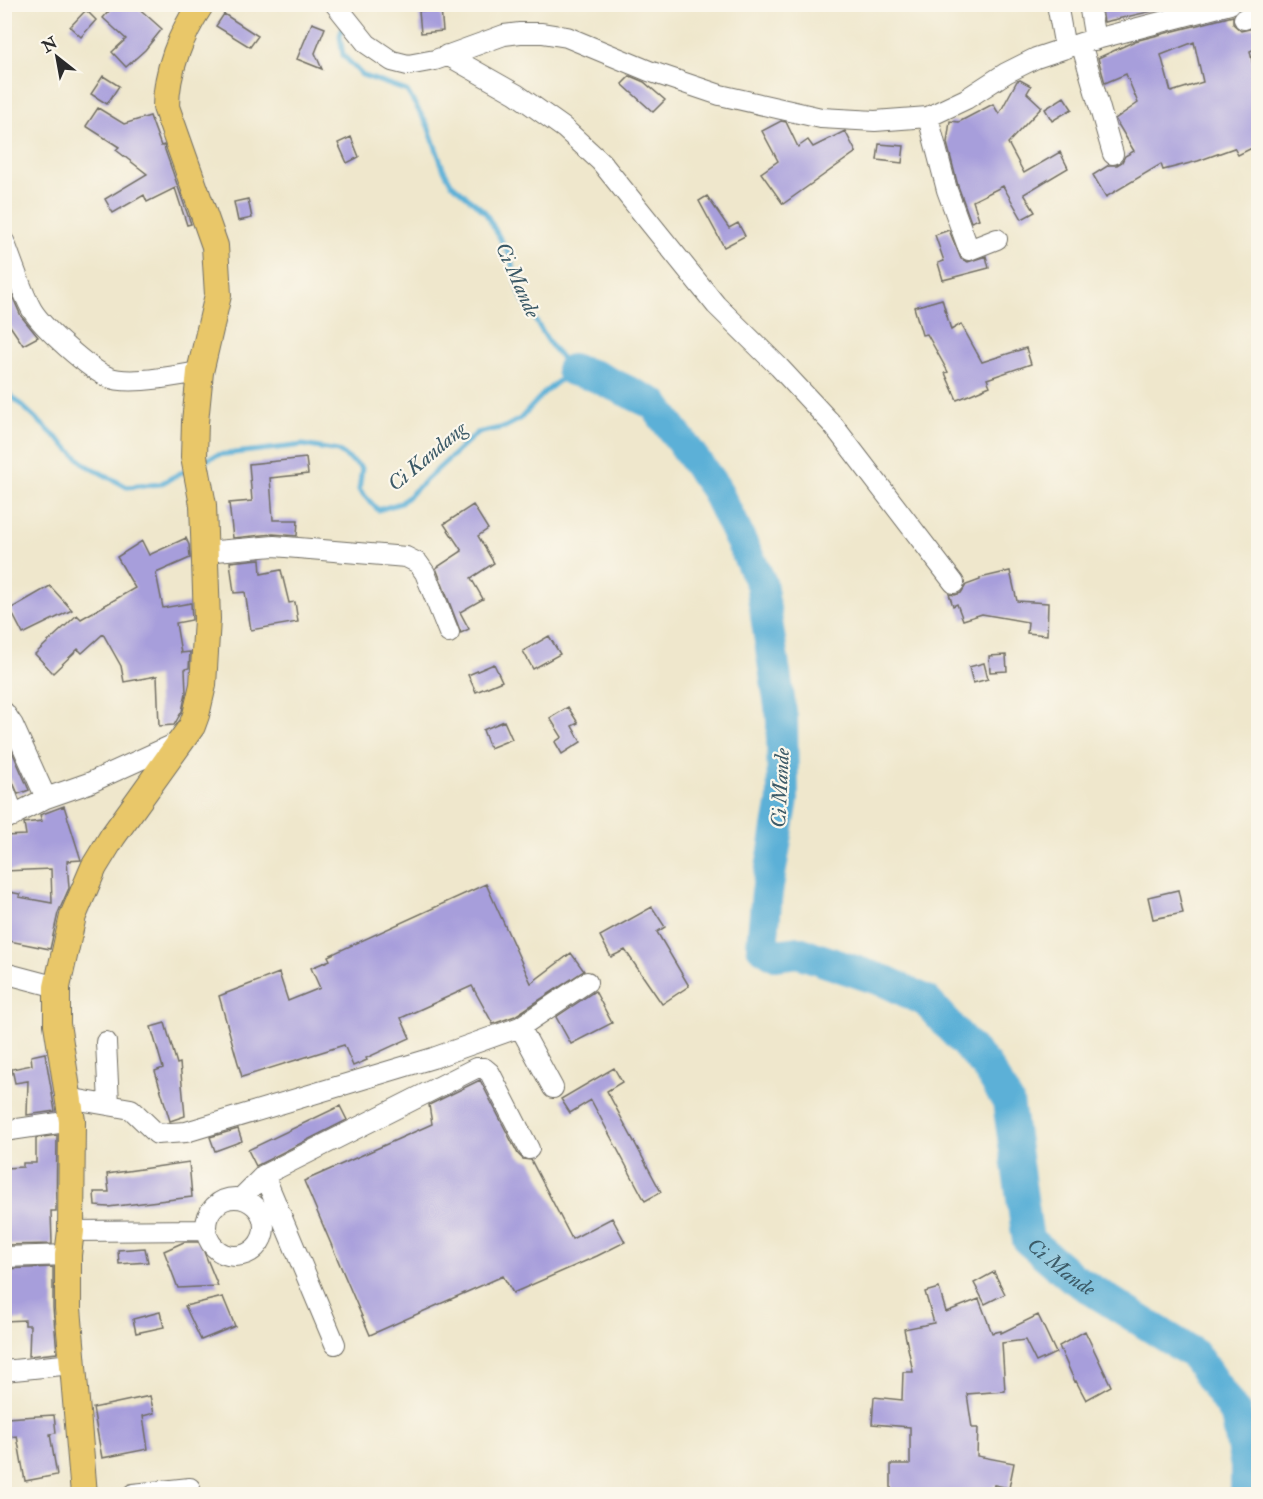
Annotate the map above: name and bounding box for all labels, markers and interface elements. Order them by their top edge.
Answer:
north arrow [27,27,87,87]
text: N [38,32,62,58]
water label: Ci Mande [489,238,547,323]
water label: Ci Kandang [382,415,473,497]
water label: Ci Mande [765,746,796,829]
water label: Ci Mande [1021,1232,1101,1303]

